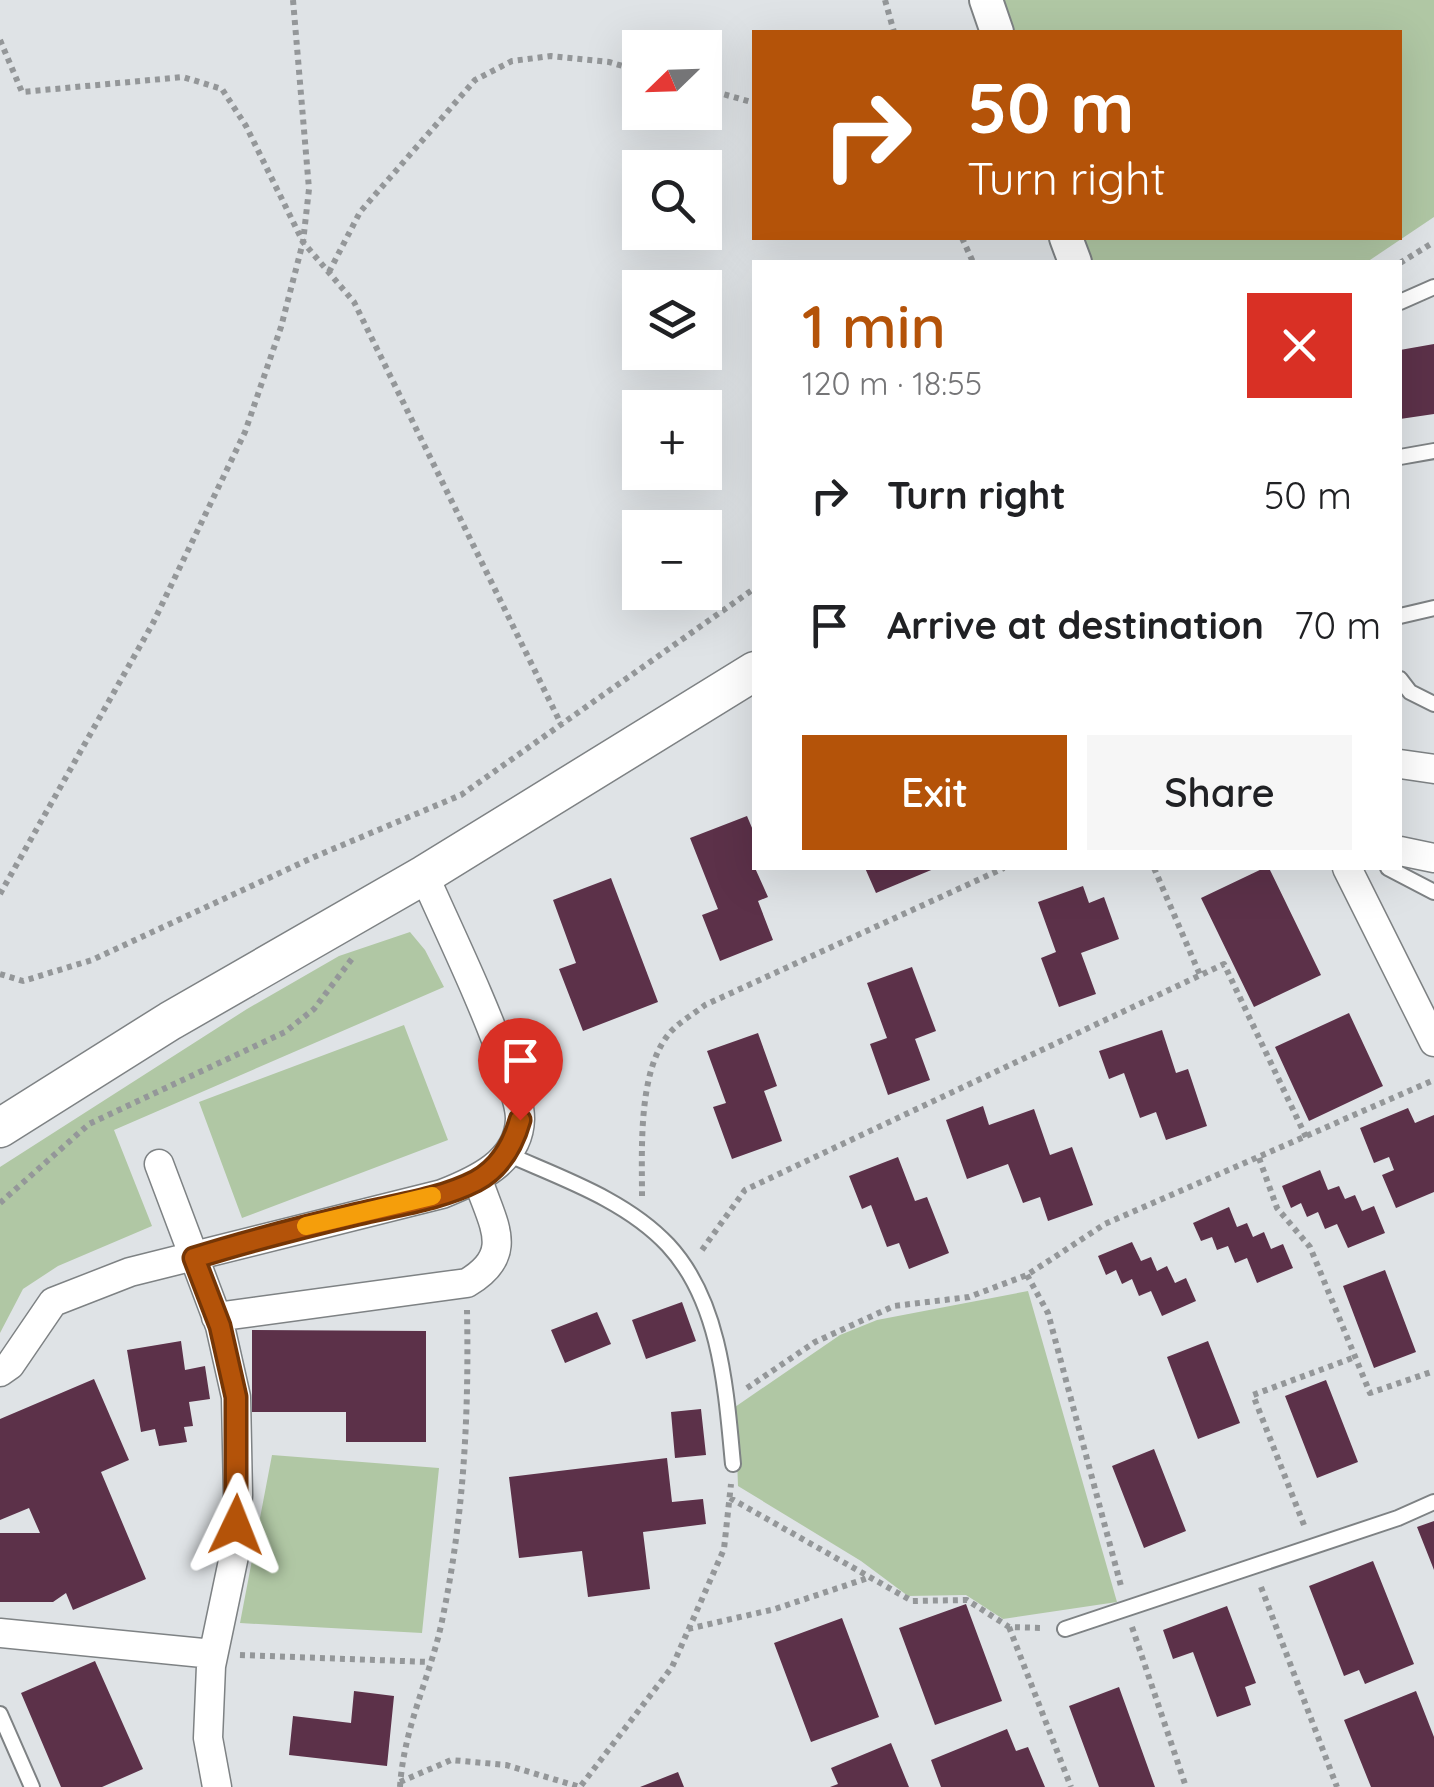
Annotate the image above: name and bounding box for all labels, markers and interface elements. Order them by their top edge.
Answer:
north arrow [622,30,722,130]
map controls [622,30,722,610]
text: 50 m [967,63,1134,151]
icon: right [802,70,932,200]
button: search [622,150,722,250]
text: Turn right [967,150,1166,206]
button: layers [622,270,722,370]
text: 1 min [802,288,946,363]
button: close [1247,293,1352,398]
text: 120 m · 18:55 [802,363,982,403]
button: + [622,390,722,490]
icon: right [802,468,857,523]
text: Turn right [887,471,1066,519]
text: 50 m [1264,471,1352,519]
button: − [622,510,722,610]
icon: arrive [802,598,857,653]
text: Arrive at destination [887,601,1264,649]
text: 70 m [1294,601,1381,649]
button: Exit [802,735,1067,850]
button: Share [1087,735,1352,850]
pin [478,1018,563,1121]
icon: arrive [493,1033,548,1088]
position arrow [184,1473,288,1577]

